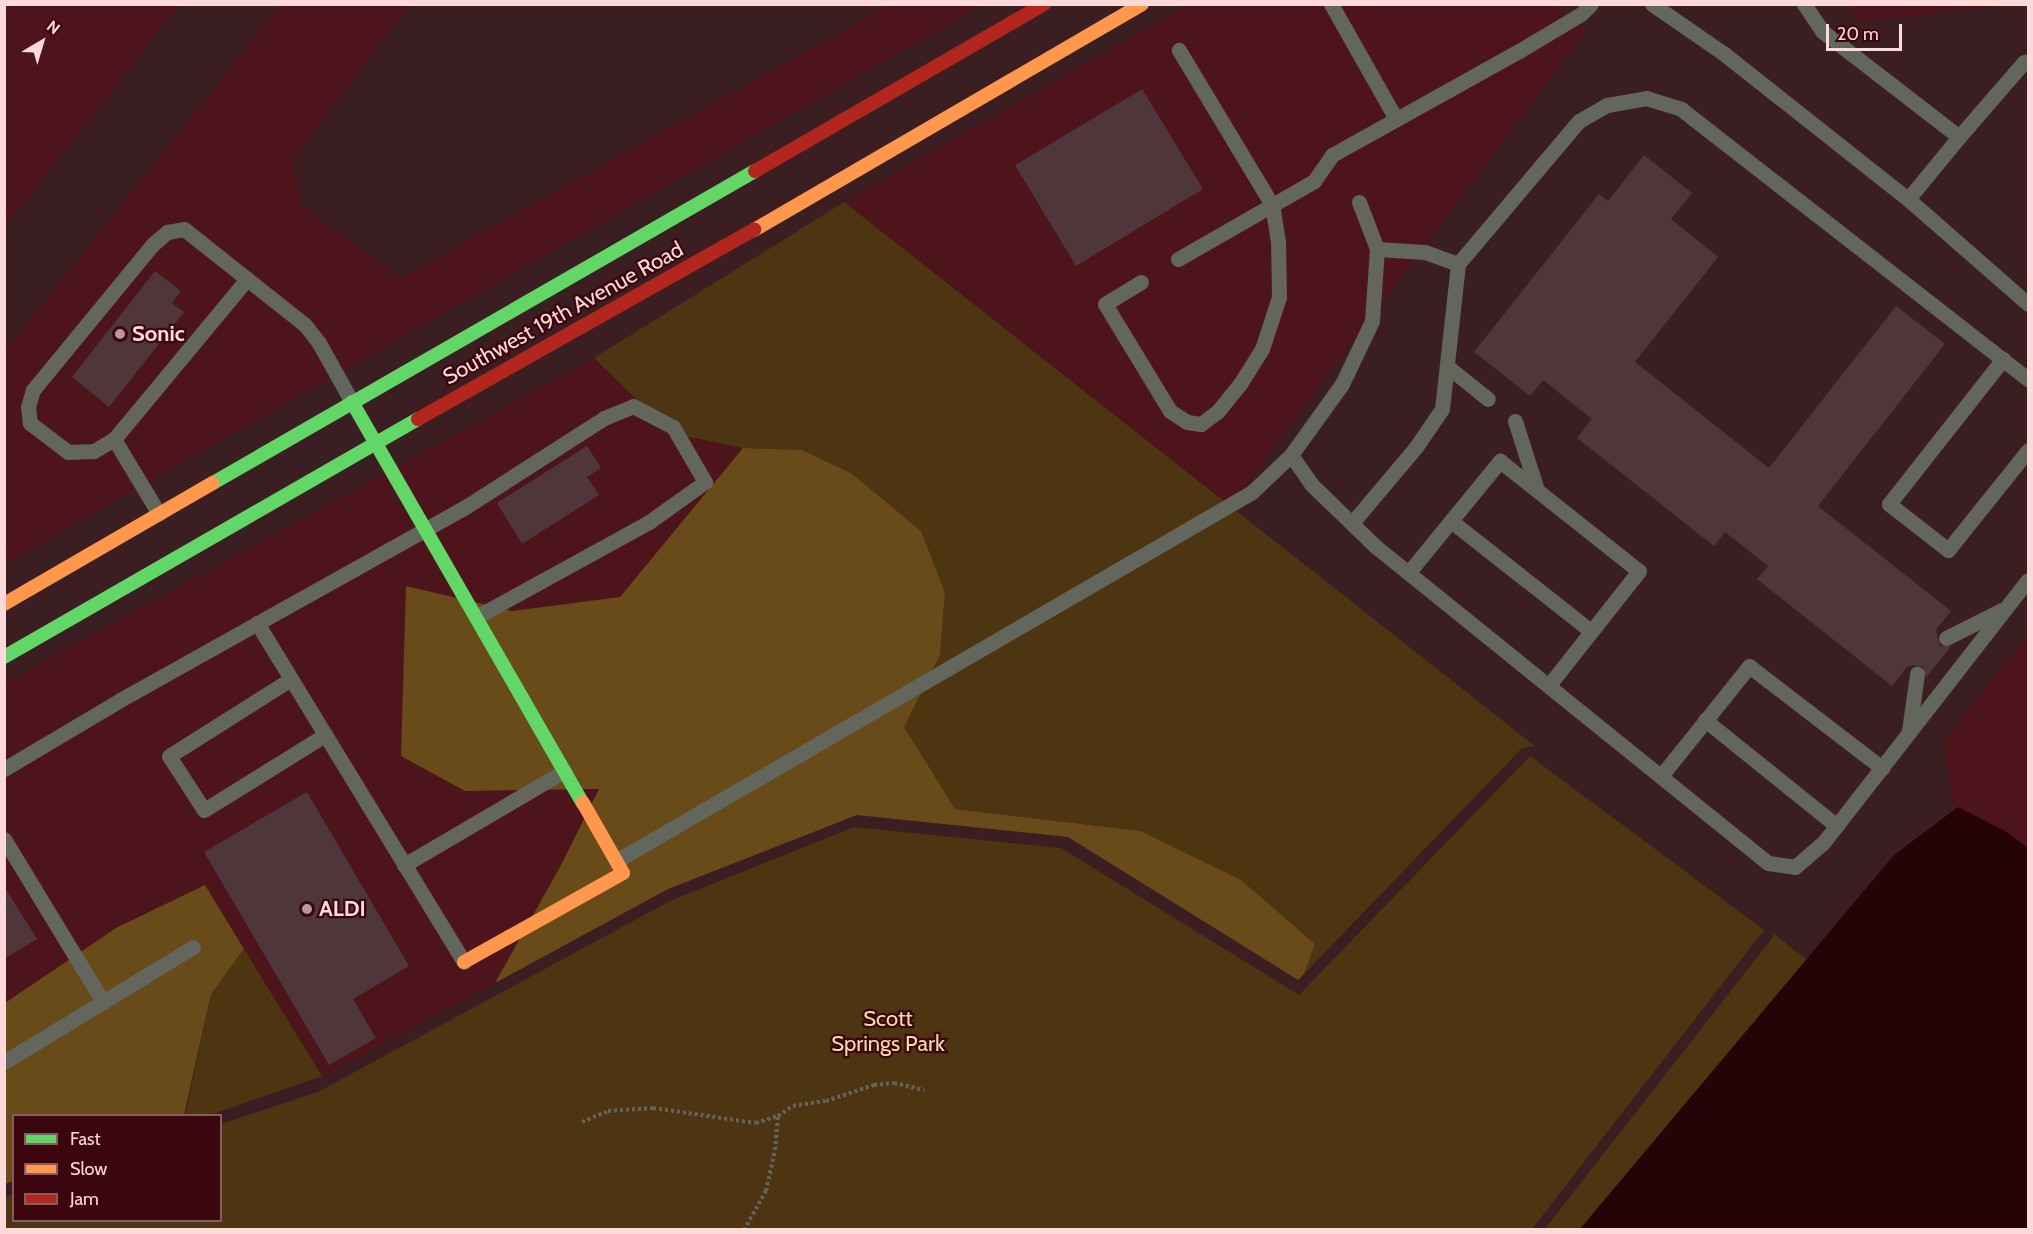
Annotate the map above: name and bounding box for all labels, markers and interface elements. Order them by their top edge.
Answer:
north arrow [12,12,72,72]
scale bar [1829,12,1906,50]
text: N [43,16,64,38]
text: 20 m [1837,23,1879,45]
street label: Southwest 19th Avenue Road [438,236,688,390]
place label: Sonic [132,321,185,347]
marker: Sonic [113,327,127,341]
place label: ALDI [319,896,366,922]
marker: ALDI [300,902,314,916]
park label: Scott Springs Park [831,1005,945,1056]
legend [12,1114,222,1222]
text: Fast [70,1128,101,1150]
text: Slow [70,1158,107,1180]
text: Jam [70,1188,99,1210]

